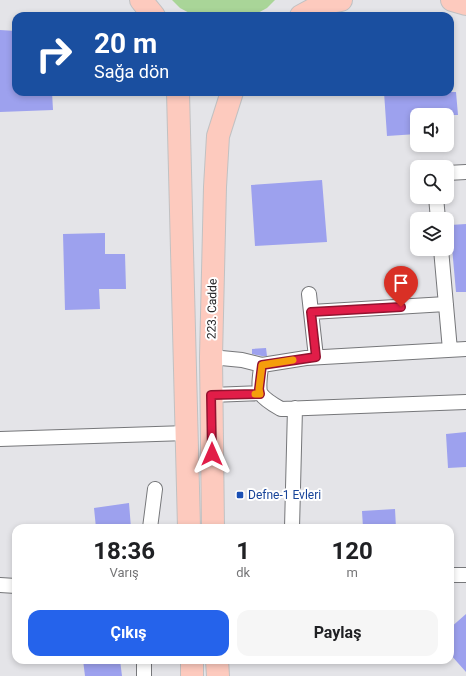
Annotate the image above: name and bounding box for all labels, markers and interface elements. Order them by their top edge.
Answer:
text: 20 m [94,27,157,60]
icon: right [28,28,80,80]
text: Sağa dön [94,61,169,82]
map controls [410,108,454,256]
button: sound [410,108,454,152]
button: search [410,160,454,204]
button: layers [410,212,454,256]
pin [384,266,418,307]
icon: arrive [390,272,412,294]
street label: 223. Cadde [204,279,220,339]
position arrow [191,433,233,475]
place label: Defne-1 Evleri [248,488,321,502]
marker: Defne-1 Evleri [235,490,245,500]
text: 18:36 [93,537,155,565]
text: 1 [236,537,250,565]
text: 120 [331,537,373,565]
text: Varış [109,565,139,580]
text: dk [236,565,250,580]
text: m [346,565,358,580]
button: Çıkış [28,610,229,656]
button: Paylaş [237,610,438,656]

